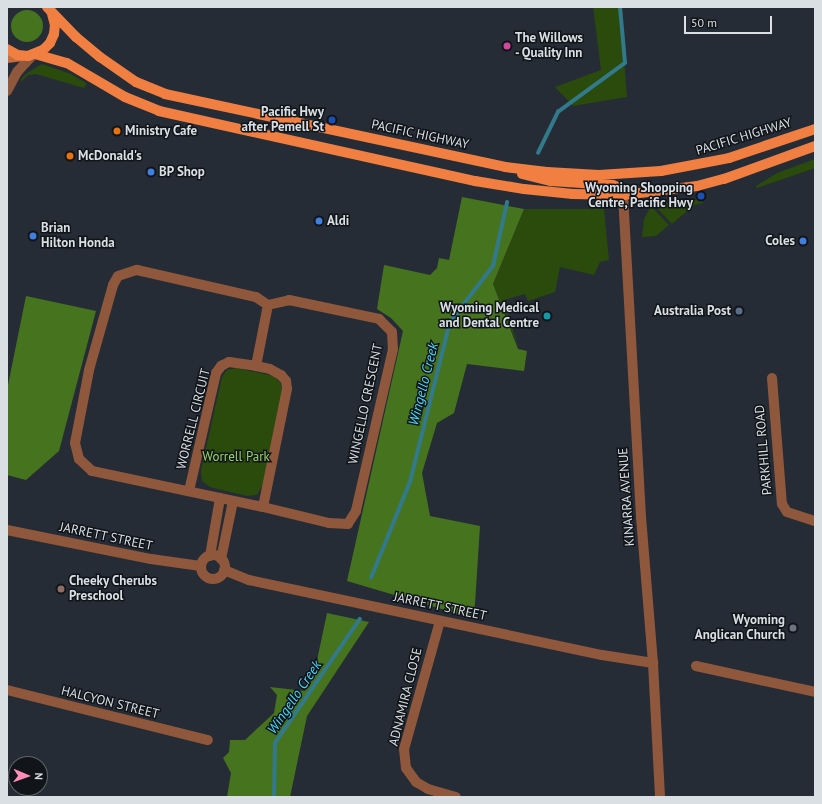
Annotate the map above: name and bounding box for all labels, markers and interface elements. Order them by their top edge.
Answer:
scale bar [686,8,774,34]
text: 50 m [691,15,717,30]
place label: The Willows - Quality Inn [515,31,584,62]
marker: The Willows - Quality Inn [502,41,512,51]
place label: Pacific Hwy after Pemell St [242,105,324,136]
marker: Pacific Hwy after Pemell St [327,115,337,125]
street label: PACIFIC HIGHWAY [694,115,794,159]
street label: PACIFIC HIGHWAY [370,117,470,153]
place label: Ministry Cafe [125,123,198,139]
marker: Ministry Cafe [112,126,122,136]
place label: McDonald's [78,148,142,164]
marker: McDonald's [65,151,75,161]
place label: BP Shop [159,164,205,180]
marker: BP Shop [146,167,156,177]
place label: Wyoming Shopping Centre, Pacific Hwy [585,181,693,212]
marker: Wyoming Shopping Centre, Pacific Hwy [696,191,706,201]
place label: Aldi [327,213,349,229]
marker: Aldi [314,216,324,226]
place label: Brian Hilton Honda [41,221,115,252]
marker: Brian Hilton Honda [28,231,38,241]
place label: Coles [765,233,795,249]
marker: Coles [798,236,808,246]
place label: Wyoming Medical and Dental Centre [439,301,539,332]
place label: Australia Post [654,303,731,319]
marker: Australia Post [734,306,744,316]
marker: Wyoming Medical and Dental Centre [542,311,552,321]
water label: Wingello Creek [405,341,441,427]
street label: WINGELLO CRESCENT [346,342,386,466]
street label: WORRELL CIRCUIT [174,367,214,471]
street label: PARKHILL ROAD [752,404,776,496]
street label: KINARRA AVENUE [616,447,638,547]
park label: Worrell Park [202,449,270,465]
street label: JARRETT STREET [58,519,154,555]
place label: Cheeky Cherubs Preschool [69,574,158,605]
marker: Cheeky Cherubs Preschool [56,584,66,594]
street label: JARRETT STREET [392,589,488,625]
place label: Wyoming Anglican Church [695,613,785,644]
marker: Wyoming Anglican Church [788,623,798,633]
street label: ADNAMIRA CLOSE [386,646,426,748]
water label: Wingello Creek [263,657,325,737]
street label: HALCYON STREET [60,683,160,723]
north arrow [8,756,48,796]
text: N [32,773,46,780]

